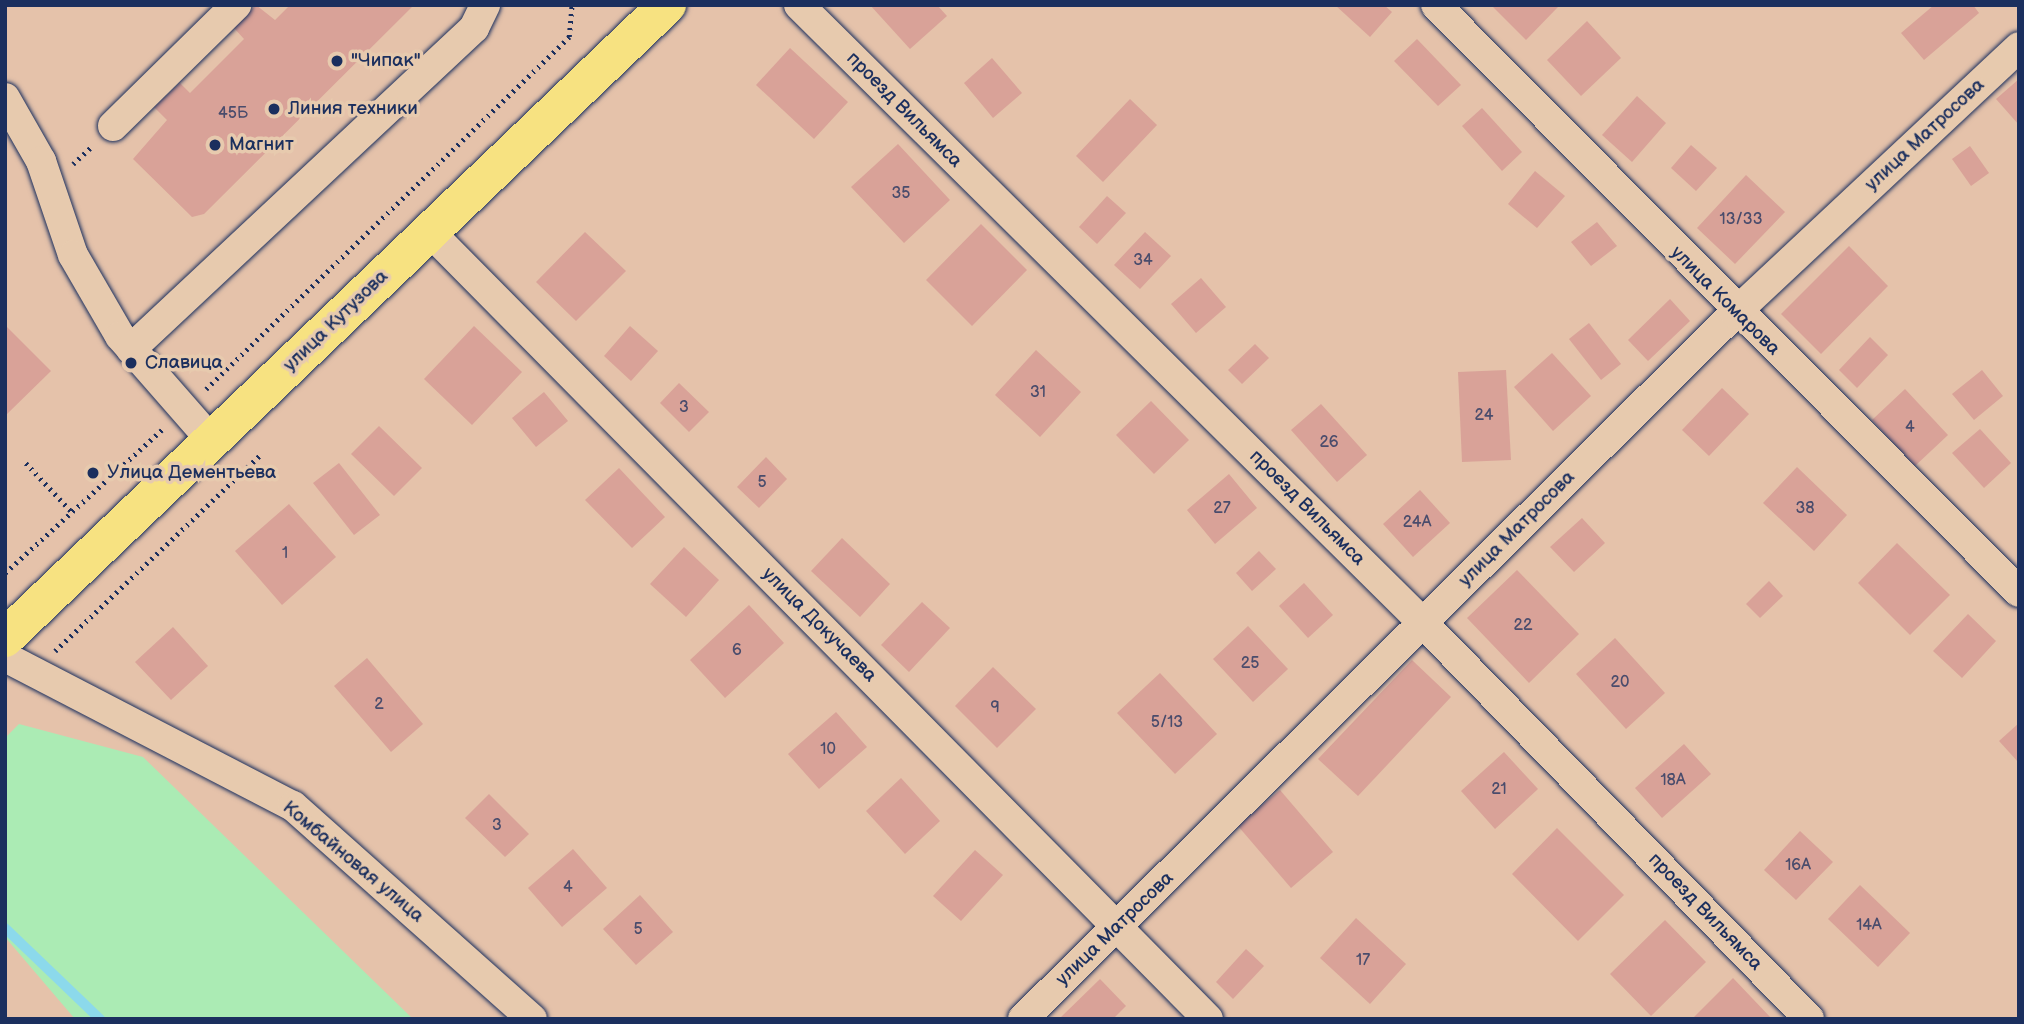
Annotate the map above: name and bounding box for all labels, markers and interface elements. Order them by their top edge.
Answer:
street label: проезд Вильямса [841,47,967,173]
place label: "Чипак" [351,50,421,72]
marker: "Чипак" [329,53,345,69]
street label: улица Матросова [1861,74,1989,196]
place label: Линия техники [288,98,418,120]
marker: Линия техники [266,101,282,117]
house number: 45Б [218,104,248,124]
place label: Магнит [229,134,294,156]
marker: Магнит [207,137,223,153]
house number: 35 [891,184,911,204]
house number: 13/33 [1720,210,1762,230]
street label: улица Комарова [1666,242,1784,360]
house number: 34 [1133,251,1153,271]
street label: улица Кутузова [279,265,393,377]
place label: Славица [145,352,223,374]
marker: Славица [123,355,139,371]
house number: 31 [1030,383,1046,403]
house number: 3 [679,398,689,418]
house number: 24 [1475,406,1493,426]
house number: 4 [1905,418,1915,438]
house number: 26 [1319,433,1339,453]
street label: проезд Вильямса [1244,445,1370,571]
place label: Улица Дементьева [107,462,276,484]
marker: Улица Дементьева [85,465,101,481]
street label: улица Матросова [1454,466,1580,592]
house number: 5 [757,473,767,493]
house number: 27 [1213,499,1231,519]
house number: 38 [1795,499,1815,519]
house number: 24А [1403,513,1431,533]
house number: 1 [282,544,288,564]
street label: улица Докучаева [757,563,881,687]
house number: 22 [1514,616,1532,636]
house number: 6 [732,641,742,661]
house number: 25 [1241,654,1259,674]
house number: 20 [1611,673,1629,693]
house number: 2 [374,695,384,715]
house number: 9 [990,698,1000,718]
house number: 5/13 [1151,713,1183,733]
house number: 10 [820,740,836,760]
house number: 18А [1660,771,1686,791]
house number: 21 [1491,780,1507,800]
street label: Комбайновая улица [278,796,428,928]
house number: 3 [492,816,502,836]
street label: проезд Вильямса [1643,849,1767,975]
house number: 16А [1785,856,1811,876]
street label: улица Матросова [1051,867,1179,991]
house number: 4 [563,878,573,898]
house number: 14А [1856,916,1882,936]
house number: 5 [633,920,643,940]
house number: 17 [1356,951,1370,971]

